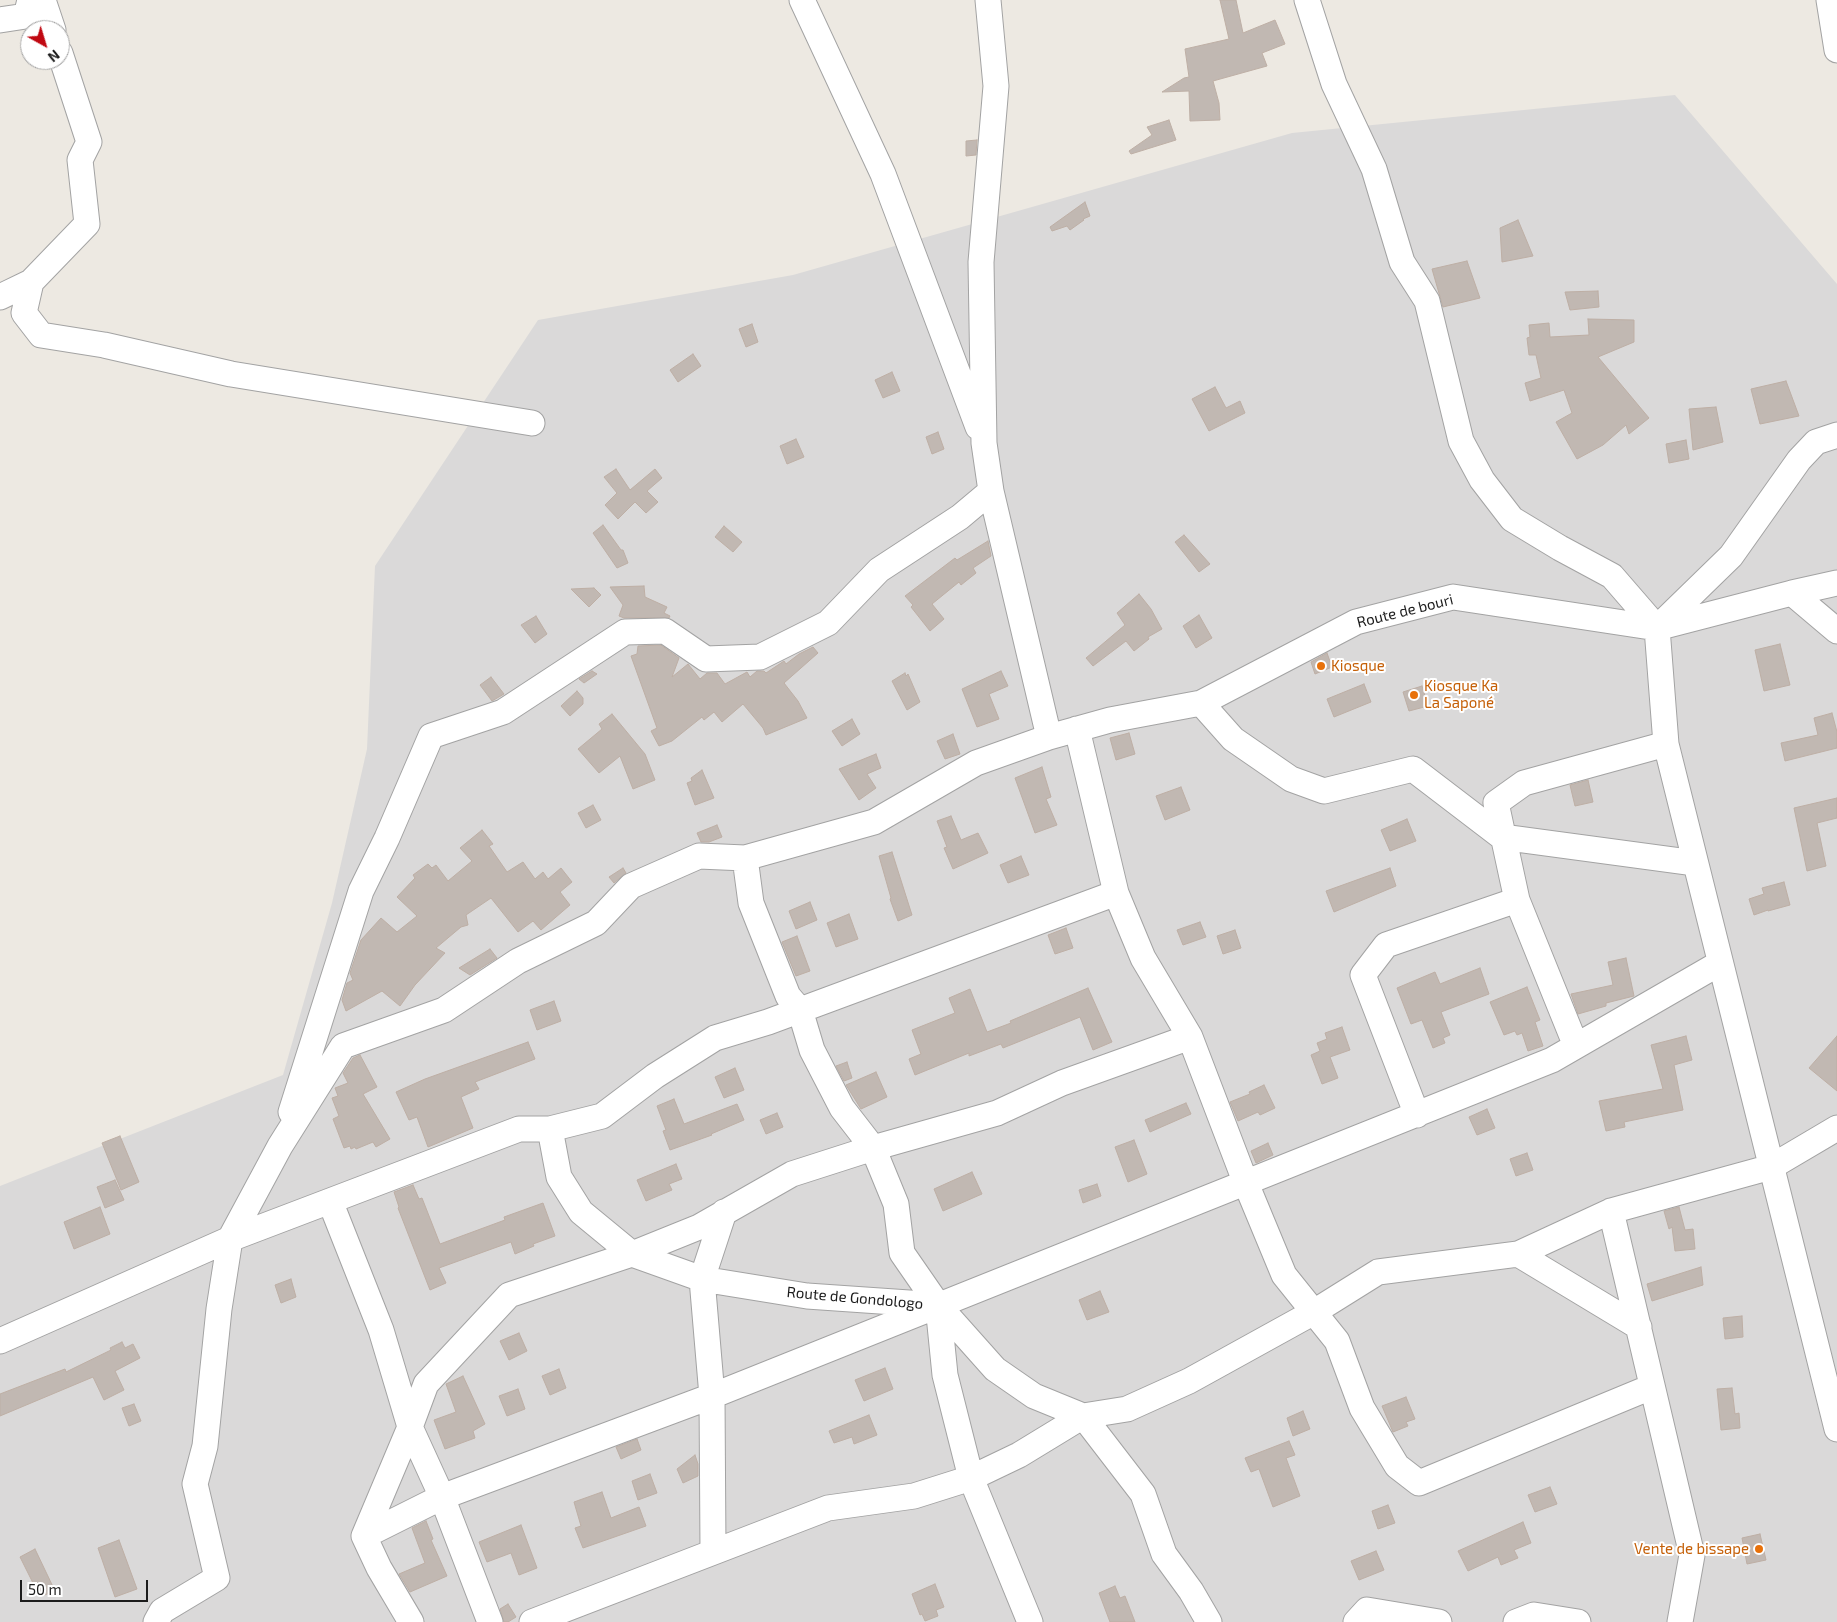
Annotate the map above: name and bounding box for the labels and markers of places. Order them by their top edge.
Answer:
place label: Kiosque [1331,657,1385,675]
marker: Kiosque [1315,660,1327,672]
place label: Kiosque Ka La Saponé [1424,677,1498,712]
marker: Kiosque Ka La Saponé [1408,689,1420,701]
place label: Vente de bissape [1634,1540,1749,1558]
marker: Vente de bissape [1753,1543,1765,1555]

